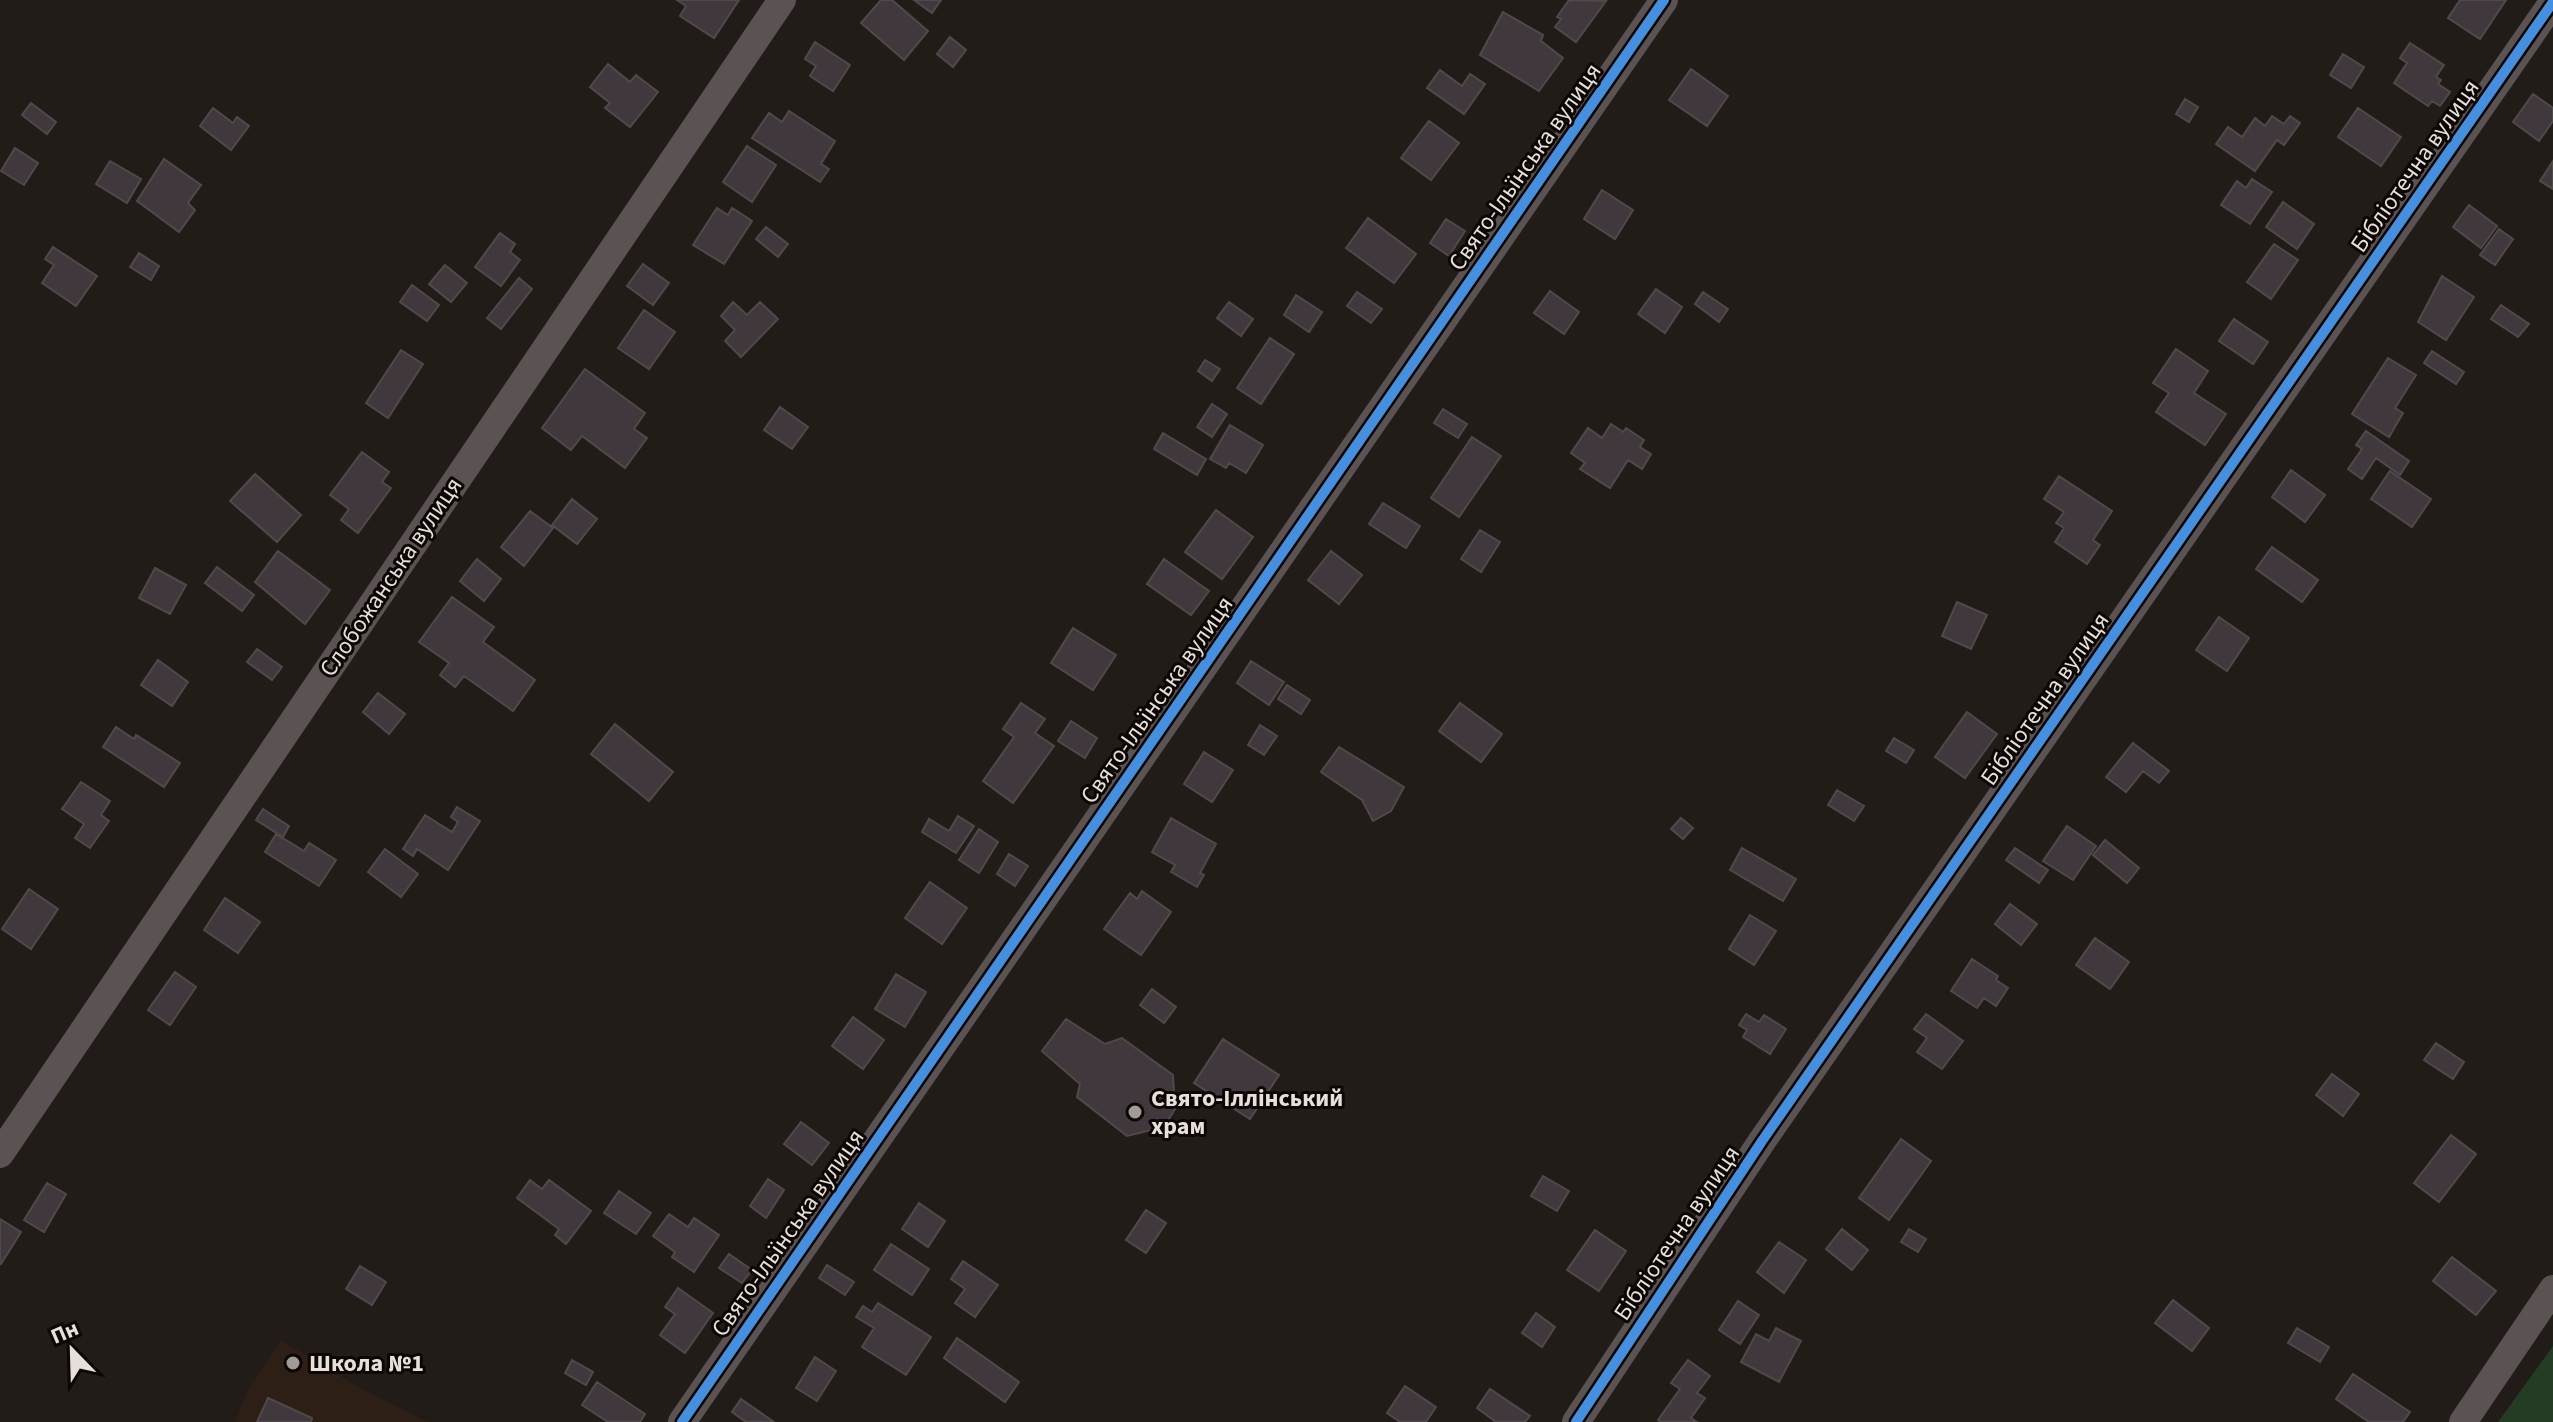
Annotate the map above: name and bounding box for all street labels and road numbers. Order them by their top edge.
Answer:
street label: Свято-Ільїнська вулиця [1440,56,1610,278]
street label: Бібліотечна вулиця [2342,72,2488,260]
street label: Слобожанська вулиця [311,470,471,684]
street label: Свято-Ільїнська вулиця [1072,589,1242,811]
street label: Бібліотечна вулиця [1972,605,2118,793]
street label: Свято-Ільїнська вулиця [703,1122,873,1344]
street label: Бібліотечна вулиця [1605,1139,1749,1327]

